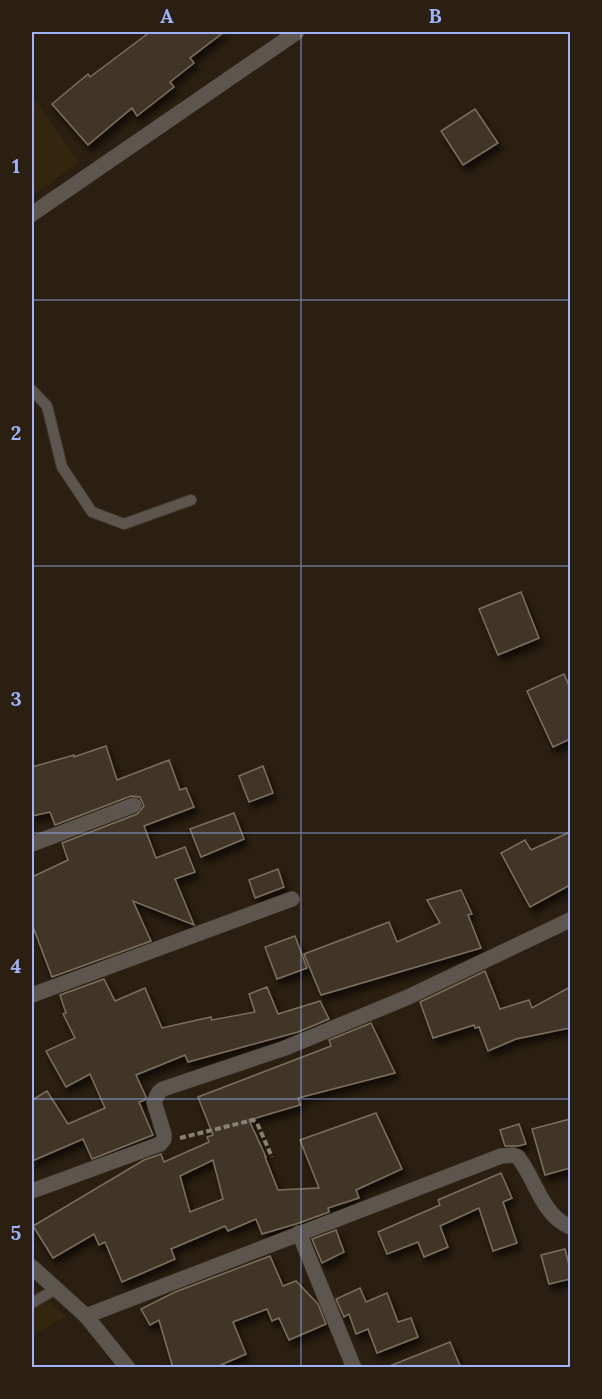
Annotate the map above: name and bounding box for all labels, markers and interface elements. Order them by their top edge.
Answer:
text: A [160,3,174,28]
text: B [428,3,442,28]
text: 1 [12,153,20,178]
text: 2 [11,420,21,445]
text: 3 [10,686,22,711]
text: 4 [11,953,22,978]
text: 5 [11,1220,22,1245]

